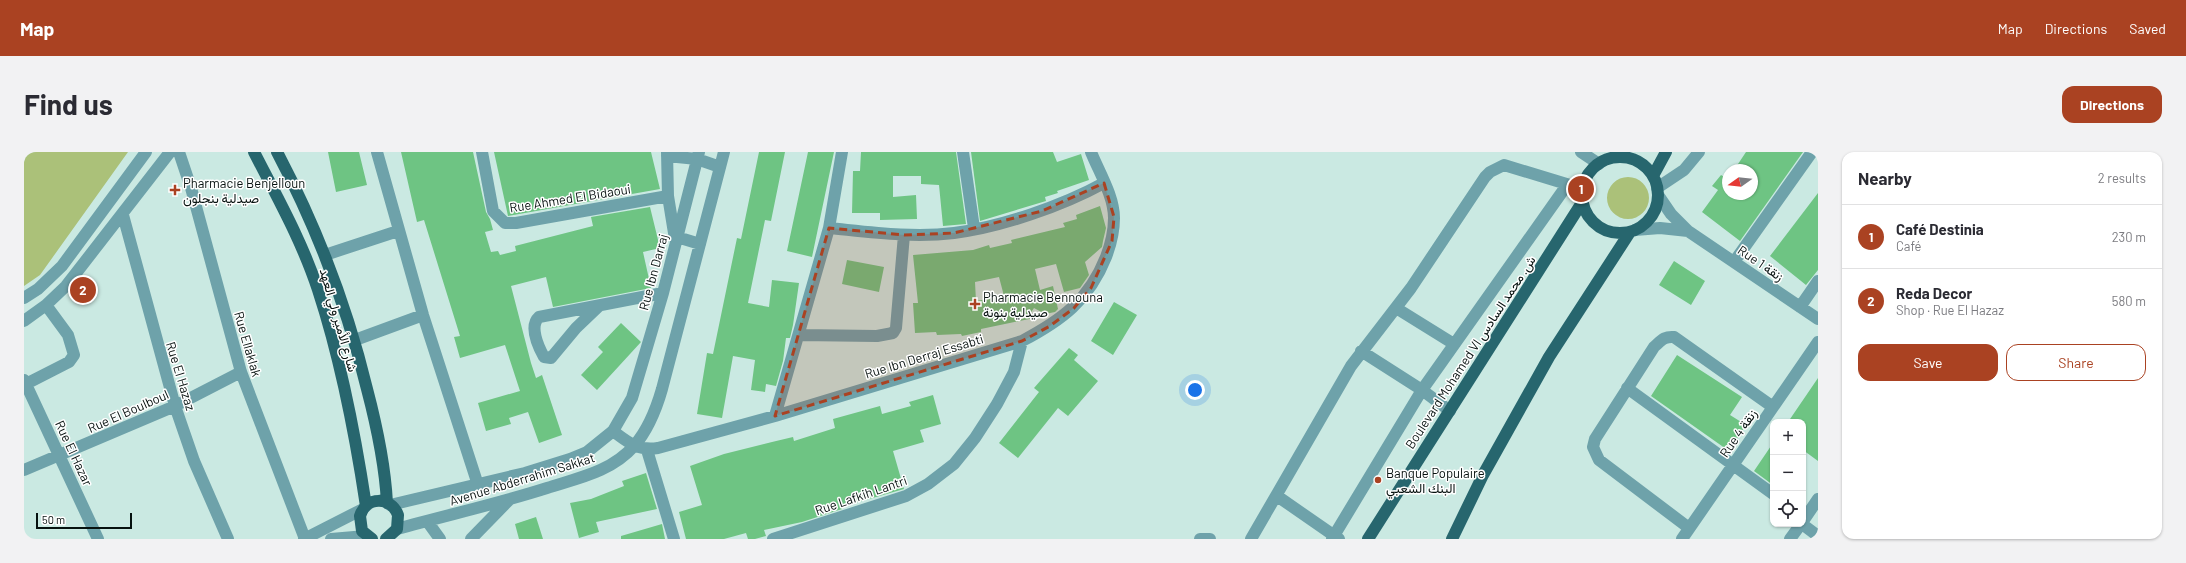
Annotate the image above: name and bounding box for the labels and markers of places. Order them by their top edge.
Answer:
pin: 1 [1568,174,1594,204]
place label: Pharmacie Benjelloun صيدلية بنجلون [183,175,305,207]
marker: Pharmacie Benjelloun صيدلية بنجلون [170,185,180,195]
pin: 2 [70,275,96,305]
place label: Pharmacie Bennouna صيدلية بنونة [983,289,1103,321]
marker: Pharmacie Bennouna صيدلية بنونة [970,299,980,309]
place label: Banque Populaire البنك الشعبي [1386,465,1485,499]
marker: Banque Populaire البنك الشعبي [1373,475,1383,485]

